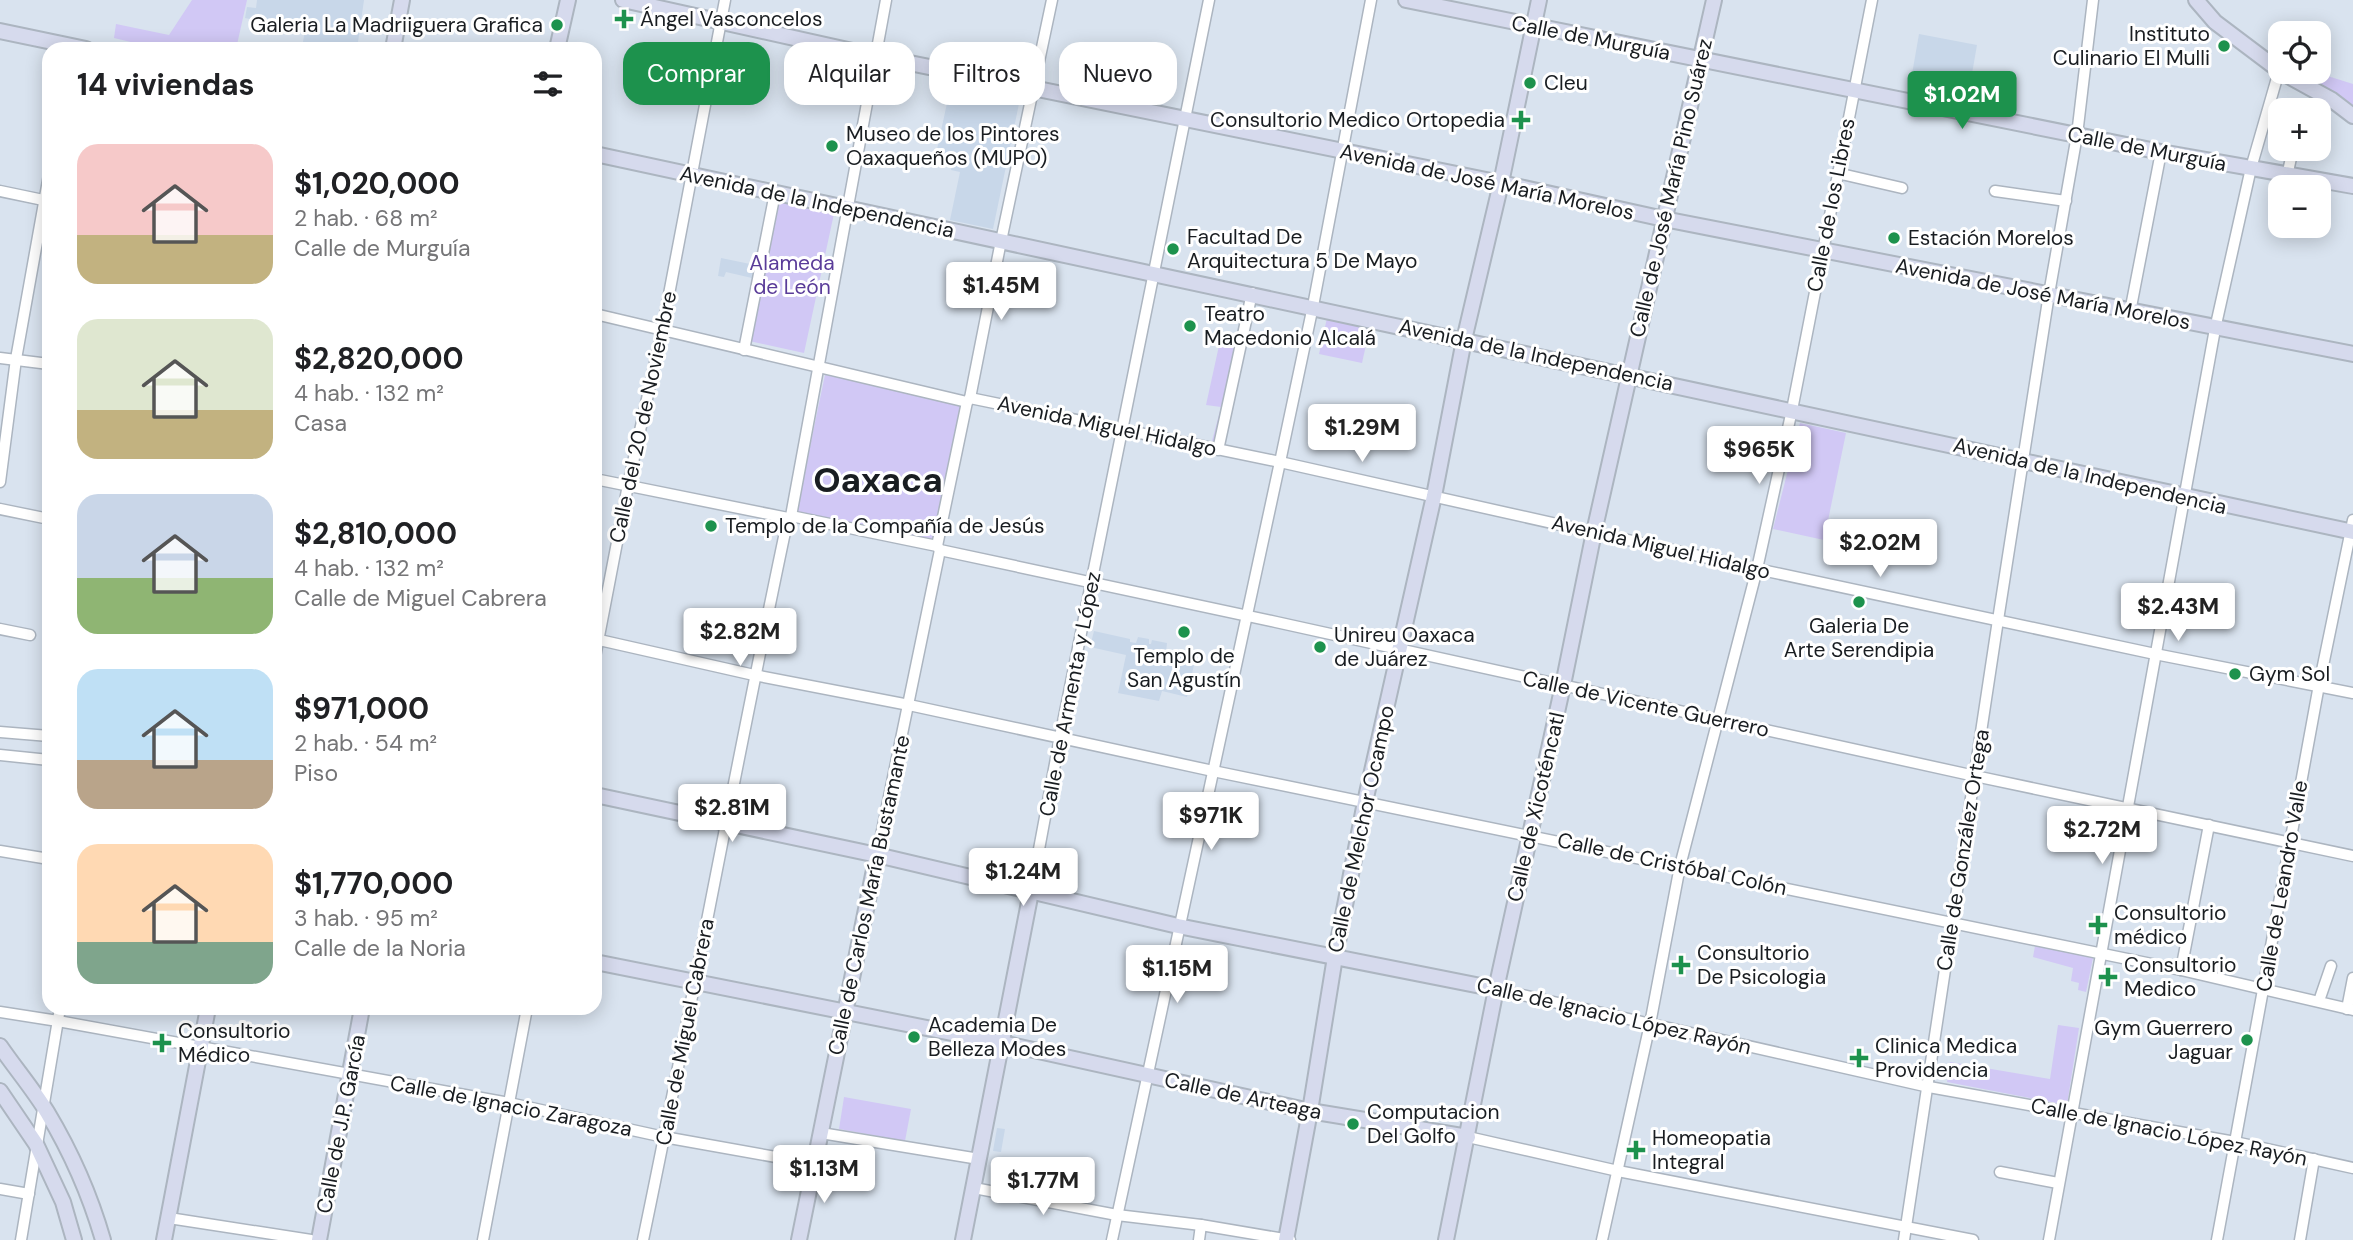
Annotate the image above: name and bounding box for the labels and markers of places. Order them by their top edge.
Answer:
place label: Ángel Vasconcelos [640,5,822,33]
marker: Ángel Vasconcelos [614,9,634,29]
place label: Galeria La Madriiguera Grafica [250,11,543,39]
marker: Galeria La Madriiguera Grafica [549,17,565,33]
place label: Instituto Culinario El Mulli [2053,20,2210,72]
marker: Instituto Culinario El Mulli [2216,38,2232,54]
place label: Cleu [1544,69,1588,97]
pin: $1.02M [1905,72,2019,131]
marker: Cleu [1522,75,1538,91]
place label: Consultorio Medico Ortopedia [1210,106,1505,134]
marker: Consultorio Medico Ortopedia [1511,110,1531,130]
place label: Museo de los Pintores Oaxaqueños (MUPO) [846,120,1060,172]
marker: Museo de los Pintores Oaxaqueños (MUPO) [824,138,840,154]
place label: Facultad De Arquitectura 5 De Mayo [1187,223,1417,275]
place label: Estación Morelos [1908,224,2074,252]
marker: Estación Morelos [1886,230,1902,246]
marker: Facultad De Arquitectura 5 De Mayo [1165,241,1181,257]
pin: $1.45M [944,262,1058,322]
place label: Teatro Macedonio Alcalá [1204,300,1376,352]
marker: Teatro Macedonio Alcalá [1182,318,1198,334]
pin: $1.29M [1305,405,1419,464]
pin: $965K [1710,426,1808,486]
place label: Templo de la Compañía de Jesús [725,512,1045,540]
marker: Templo de la Compañía de Jesús [703,518,719,534]
pin: $2.02M [1823,520,1937,579]
pin: $2.43M [2121,584,2235,643]
marker: Galeria De Arte Serendipia [1851,594,1867,610]
pin: $2.82M [683,608,797,668]
place label: Galeria De Arte Serendipia [1784,612,1934,664]
place label: Unireu Oaxaca de Juárez [1334,621,1475,673]
marker: Templo de San Agustín [1176,624,1192,640]
marker: Unireu Oaxaca de Juárez [1312,639,1328,655]
place label: Templo de San Agustín [1127,642,1241,694]
place label: Gym Sol [2249,660,2330,688]
marker: Gym Sol [2227,666,2243,682]
pin: $2.81M [675,784,789,844]
pin: $971K [1162,792,1260,852]
pin: $2.72M [2045,806,2159,866]
pin: $1.24M [966,848,1080,908]
place label: Consultorio médico [2114,899,2226,951]
marker: Consultorio médico [2088,915,2108,935]
place label: Consultorio De Psicologia [1697,939,1826,991]
pin: $1.15M [1120,946,1234,1005]
place label: Consultorio Medico [2124,951,2236,1003]
marker: Consultorio De Psicologia [1671,955,1691,975]
marker: Consultorio Medico [2098,967,2118,987]
place label: Academia De Belleza Modes [928,1011,1066,1063]
place label: Gym Guerrero Jaguar [2094,1014,2233,1066]
place label: Consultorio Médico [178,1017,290,1069]
marker: Academia De Belleza Modes [906,1029,922,1045]
place label: Clinica Medica Providencia [1875,1032,2017,1084]
marker: Gym Guerrero Jaguar [2239,1032,2255,1048]
marker: Consultorio Médico [152,1033,172,1053]
marker: Clinica Medica Providencia [1849,1048,1869,1068]
place label: Computacion Del Golfo [1367,1098,1500,1150]
marker: Computacion Del Golfo [1345,1116,1361,1132]
place label: Homeopatia Integral [1652,1124,1771,1176]
marker: Homeopatia Integral [1626,1140,1646,1160]
pin: $1.13M [767,1146,881,1205]
pin: $1.77M [986,1158,1100,1217]

